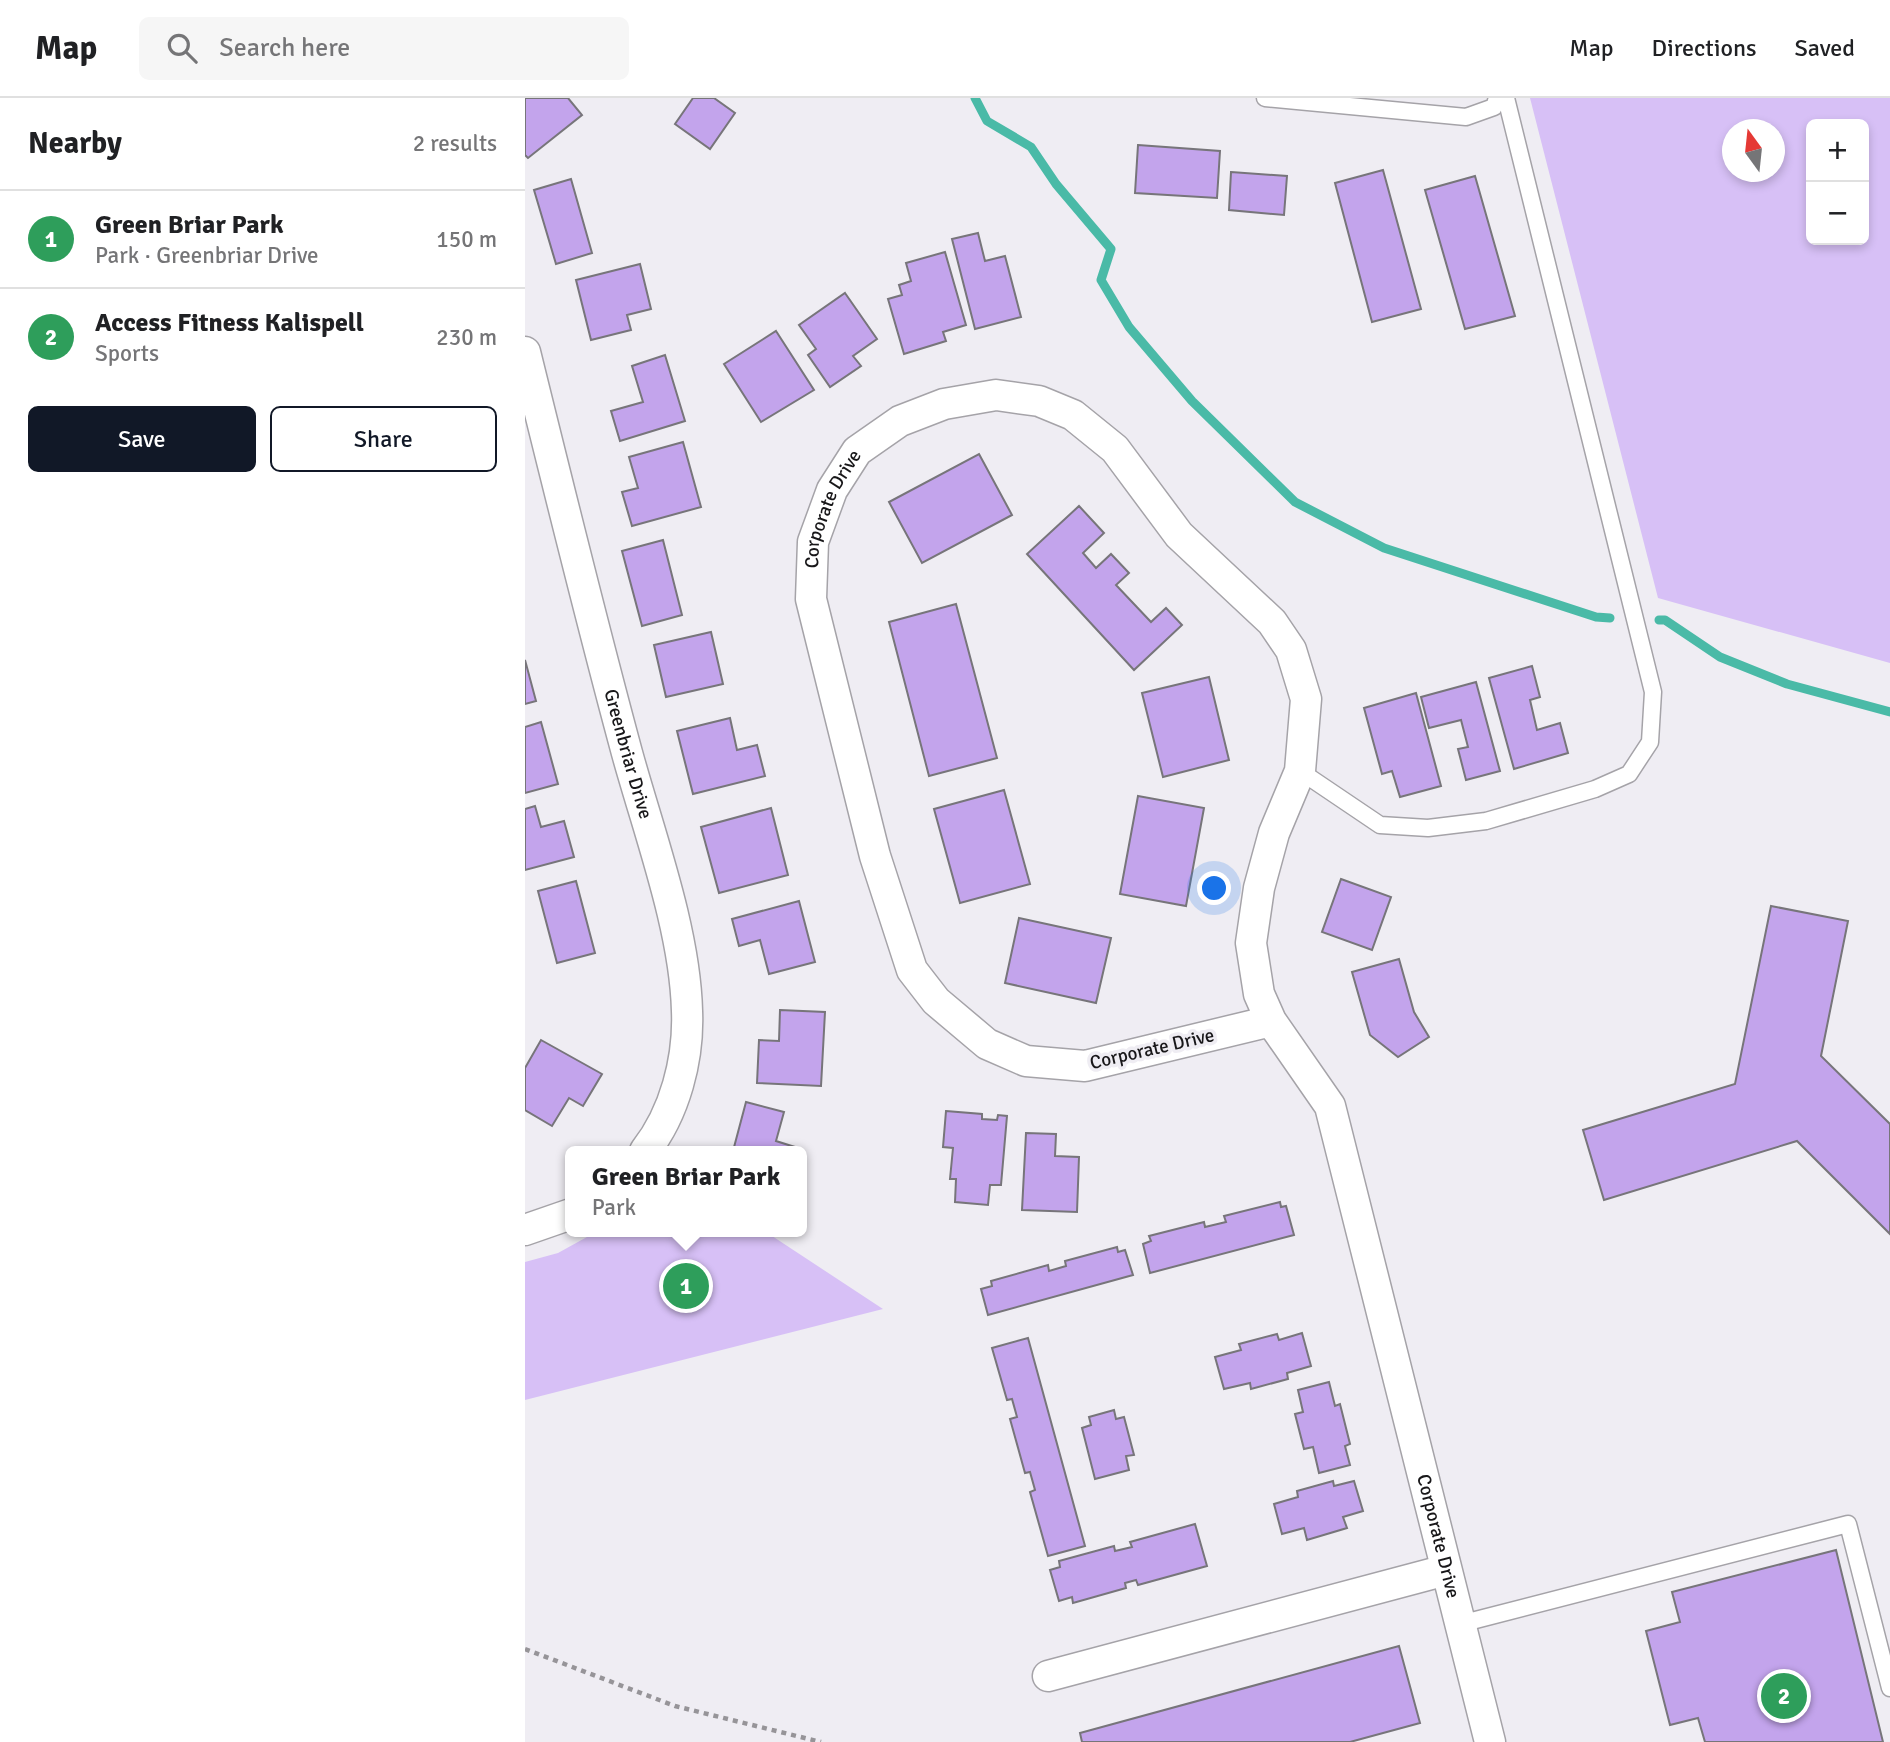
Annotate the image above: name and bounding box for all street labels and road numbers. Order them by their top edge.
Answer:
street label: Corporate Drive [800,445,867,569]
street label: Greenbriar Drive [598,686,658,822]
street label: Corporate Drive [1087,1023,1217,1075]
street label: Corporate Drive [1411,1472,1465,1601]

